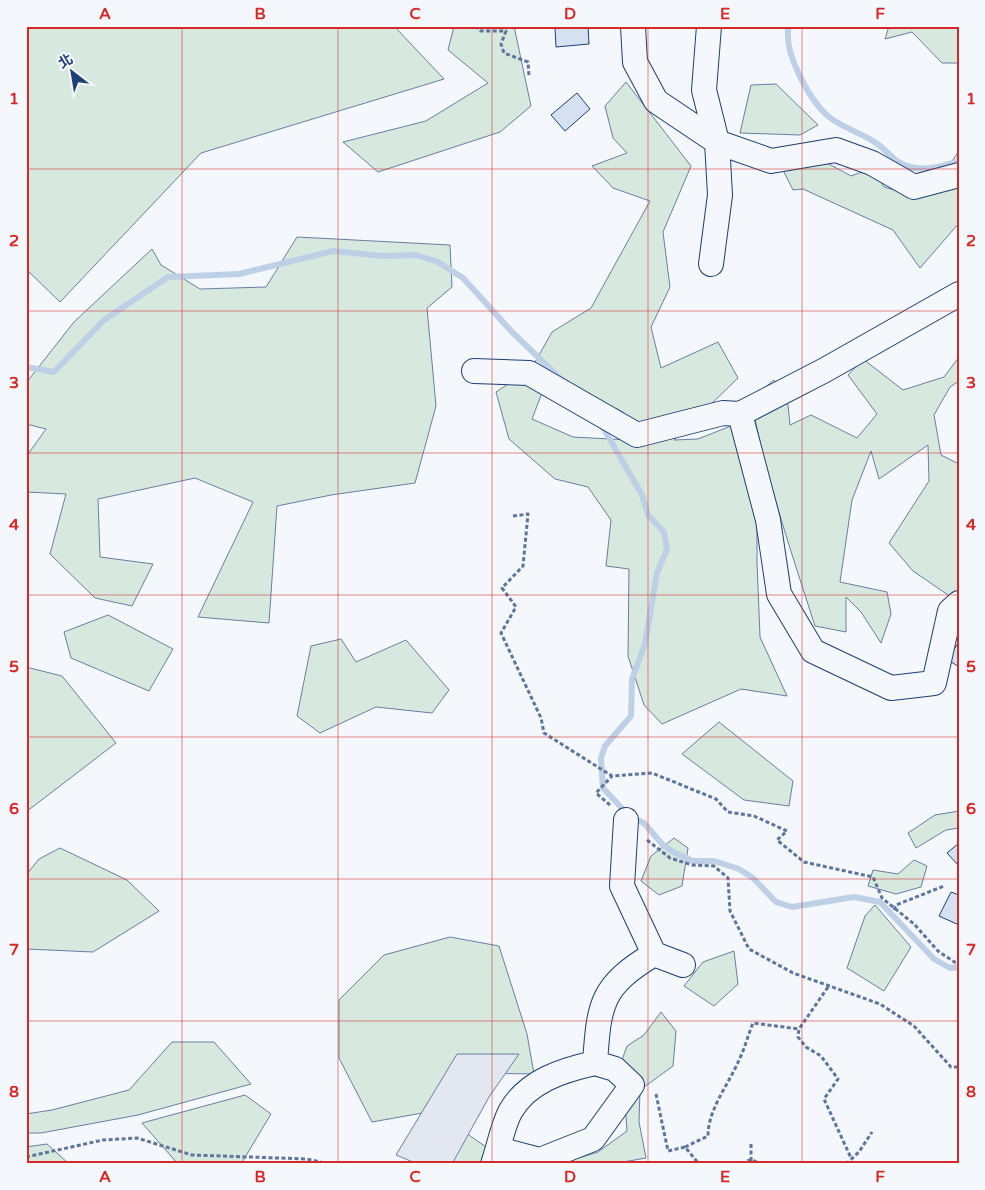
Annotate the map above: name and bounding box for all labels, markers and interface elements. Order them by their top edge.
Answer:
text: A [99,4,111,24]
text: B [254,4,266,24]
text: C [409,4,421,24]
text: D [564,4,576,24]
text: E [720,4,730,24]
text: F [875,4,885,24]
north arrow [48,48,98,98]
text: 北 [55,50,76,72]
text: 1 [9,89,19,109]
text: 1 [966,89,976,109]
text: 2 [9,231,19,251]
text: 2 [966,231,976,251]
text: 3 [9,373,19,393]
text: 3 [966,373,976,393]
text: 4 [9,515,19,535]
text: 4 [966,515,976,535]
text: 5 [9,657,19,677]
text: 5 [966,657,976,677]
text: 6 [9,799,19,819]
text: 6 [966,799,976,819]
text: 7 [9,940,19,960]
text: 7 [966,940,976,960]
text: 8 [9,1082,19,1102]
text: 8 [966,1082,976,1102]
text: A [99,1167,111,1187]
text: B [254,1167,266,1187]
text: C [409,1167,421,1187]
text: D [564,1167,576,1187]
text: E [720,1167,730,1187]
text: F [875,1167,885,1187]

